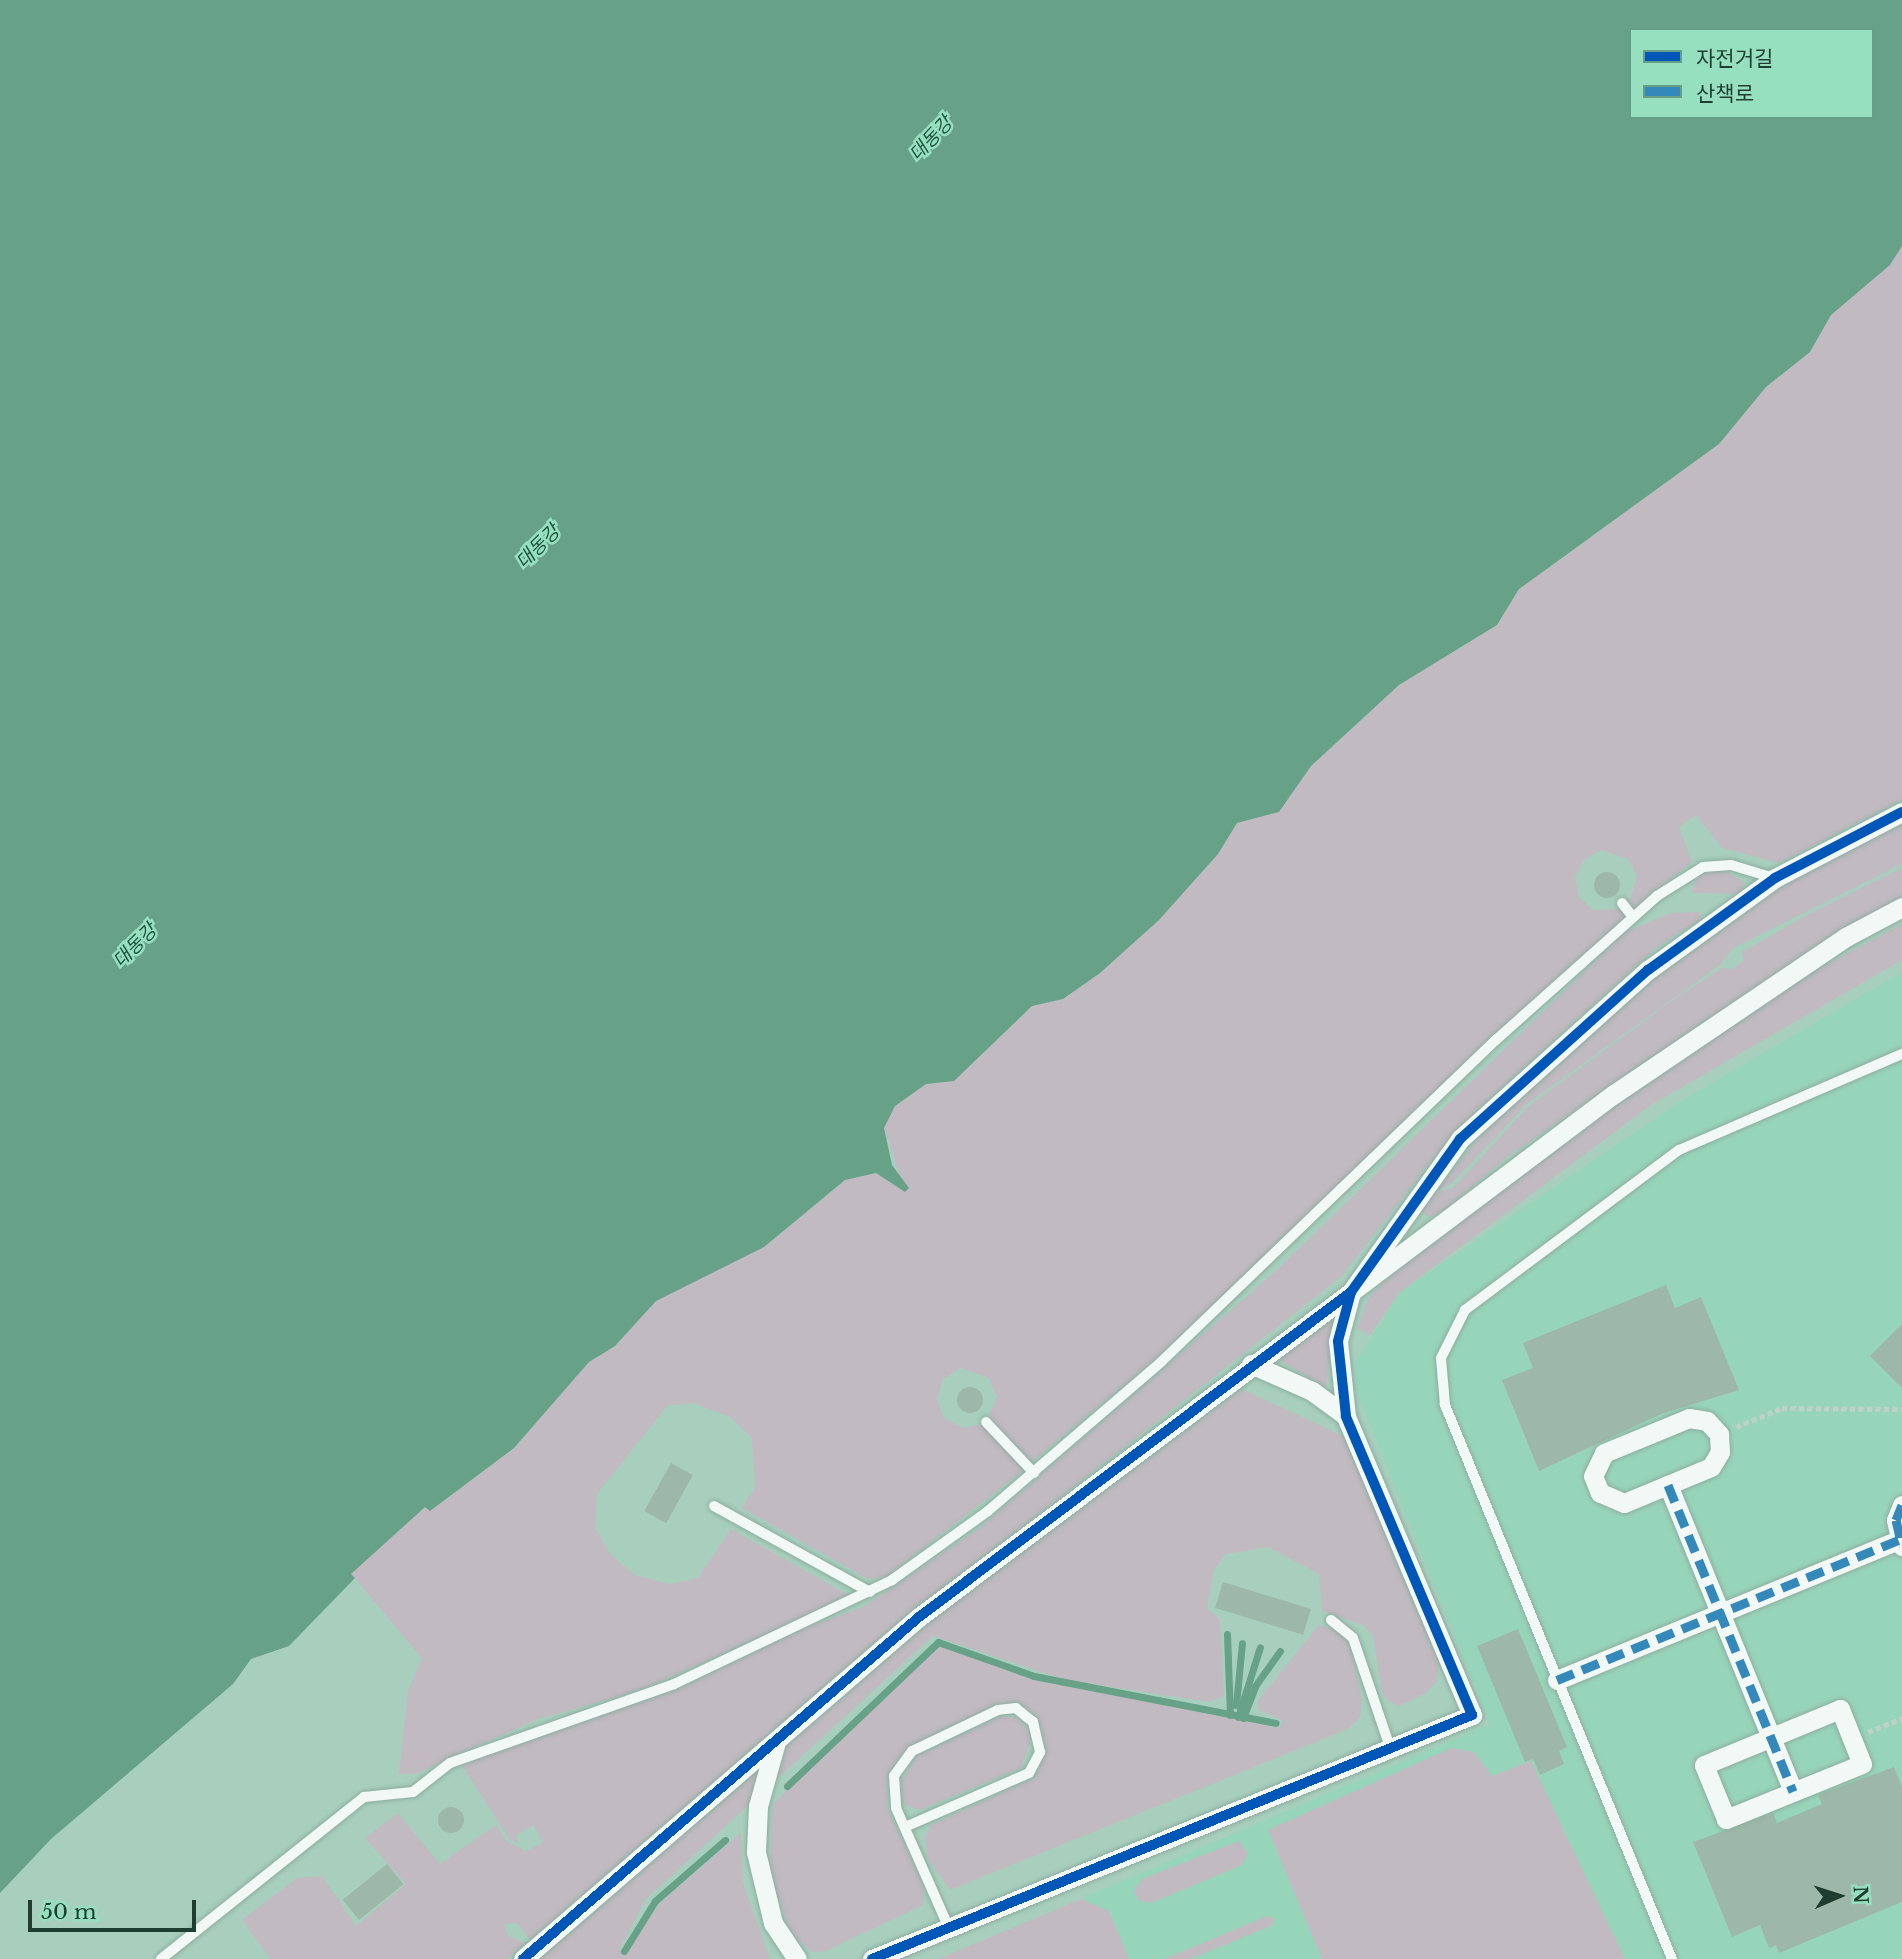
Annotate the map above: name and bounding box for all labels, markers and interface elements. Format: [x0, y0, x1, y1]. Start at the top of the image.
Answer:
legend [1629, 28, 1874, 119]
text: 자전거길 [1696, 46, 1773, 72]
text: 산책로 [1696, 81, 1754, 107]
water label: 대동강 [905, 112, 957, 166]
water label: 대동강 [511, 520, 565, 574]
water label: 대동강 [108, 919, 162, 973]
north arrow [1804, 1861, 1874, 1931]
scale bar [32, 1885, 200, 1929]
text: N [1849, 1885, 1872, 1904]
text: 50 m [41, 1899, 96, 1925]

